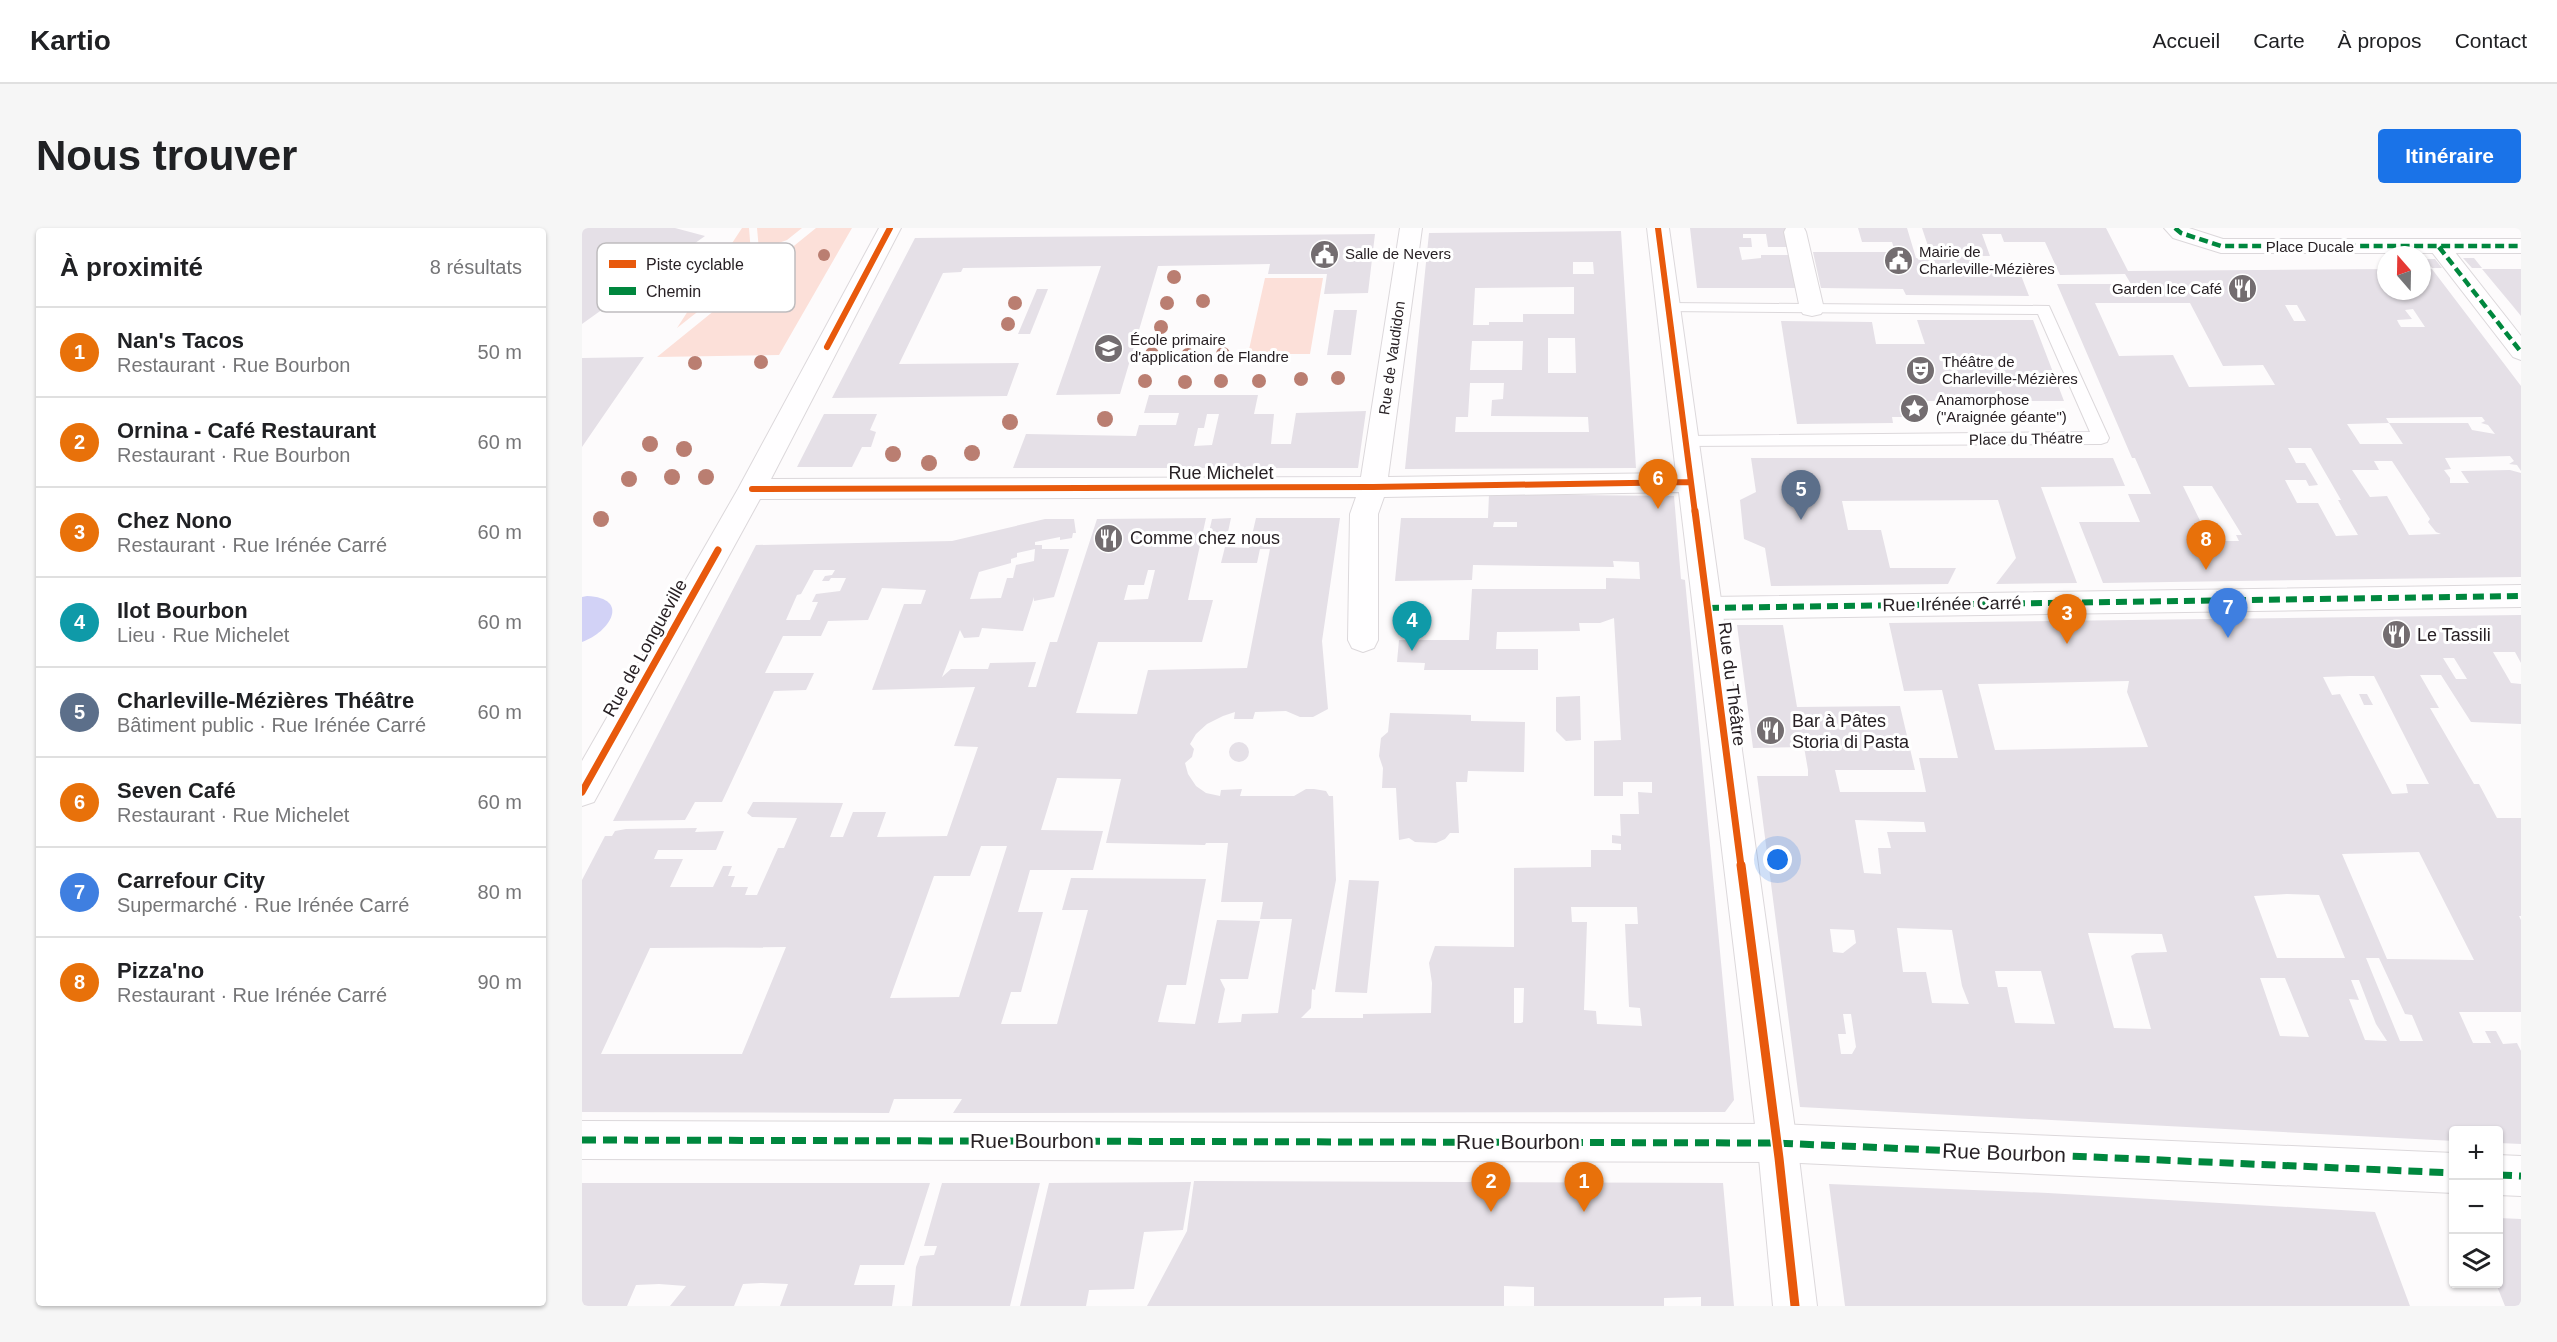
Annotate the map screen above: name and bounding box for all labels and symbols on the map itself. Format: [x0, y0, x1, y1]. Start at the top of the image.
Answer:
public building icon: Salle de Nevers [1308, 238, 1340, 270]
street label: Place Ducale [2266, 238, 2354, 255]
legend [597, 243, 795, 312]
place label: Mairie de Charleville-Mézières [1919, 243, 2055, 277]
place label: Salle de Nevers [1345, 245, 1451, 262]
public building icon: Mairie de Charleville-Mézières [1882, 245, 1914, 277]
north arrow [2377, 246, 2431, 300]
text: Piste cyclable [646, 256, 744, 273]
restaurant icon: Garden Ice Café [2227, 273, 2259, 305]
place label: Garden Ice Café [2112, 280, 2222, 297]
text: Chemin [646, 283, 701, 300]
street label: Rue de Vaudidon [1375, 300, 1408, 416]
place label: École primaire d'application de Flandre [1130, 331, 1289, 365]
school or university icon: École primaire d'application de Flandre [1093, 333, 1125, 365]
place label: Théâtre de Charleville-Mézières [1942, 353, 2078, 387]
theatre icon: Théâtre de Charleville-Mézières [1905, 355, 1937, 387]
place label: Anamorphose ("Araignée géante") [1936, 391, 2067, 425]
place icon: Anamorphose ("Araignée géante") [1899, 393, 1931, 425]
street label: Place du Théatre [1969, 429, 2083, 448]
pin: 6 [1638, 460, 1678, 509]
street label: Rue Michelet [1168, 463, 1274, 483]
pin: 5 [1782, 470, 1820, 520]
pin: 8 [2186, 520, 2226, 570]
restaurant icon: Comme chez nous [1093, 522, 1125, 554]
place label: Comme chez nous [1130, 528, 1280, 548]
street label: Rue de Longueville [599, 576, 691, 720]
pin: 7 [2208, 588, 2248, 638]
street label: Rue Irénée Carré [1882, 593, 2022, 615]
pin: 3 [2048, 594, 2086, 644]
pin: 4 [1392, 602, 1432, 651]
restaurant icon: Le Tassili [2380, 619, 2412, 651]
street label: Rue du Théâtre [1714, 621, 1750, 747]
place label: Le Tassili [2417, 625, 2491, 645]
place label: Bar à Pâtes Storia di Pasta [1792, 711, 1910, 752]
restaurant icon: Bar à Pâtes Storia di Pasta [1755, 715, 1787, 747]
your location [1763, 845, 1792, 874]
street label: Rue Bourbon [970, 1129, 1094, 1152]
street label: Rue Bourbon [1456, 1130, 1580, 1153]
street label: Rue Bourbon [1942, 1139, 2066, 1166]
pin: 2 [1472, 1162, 1510, 1212]
pin: 1 [1564, 1162, 1604, 1212]

